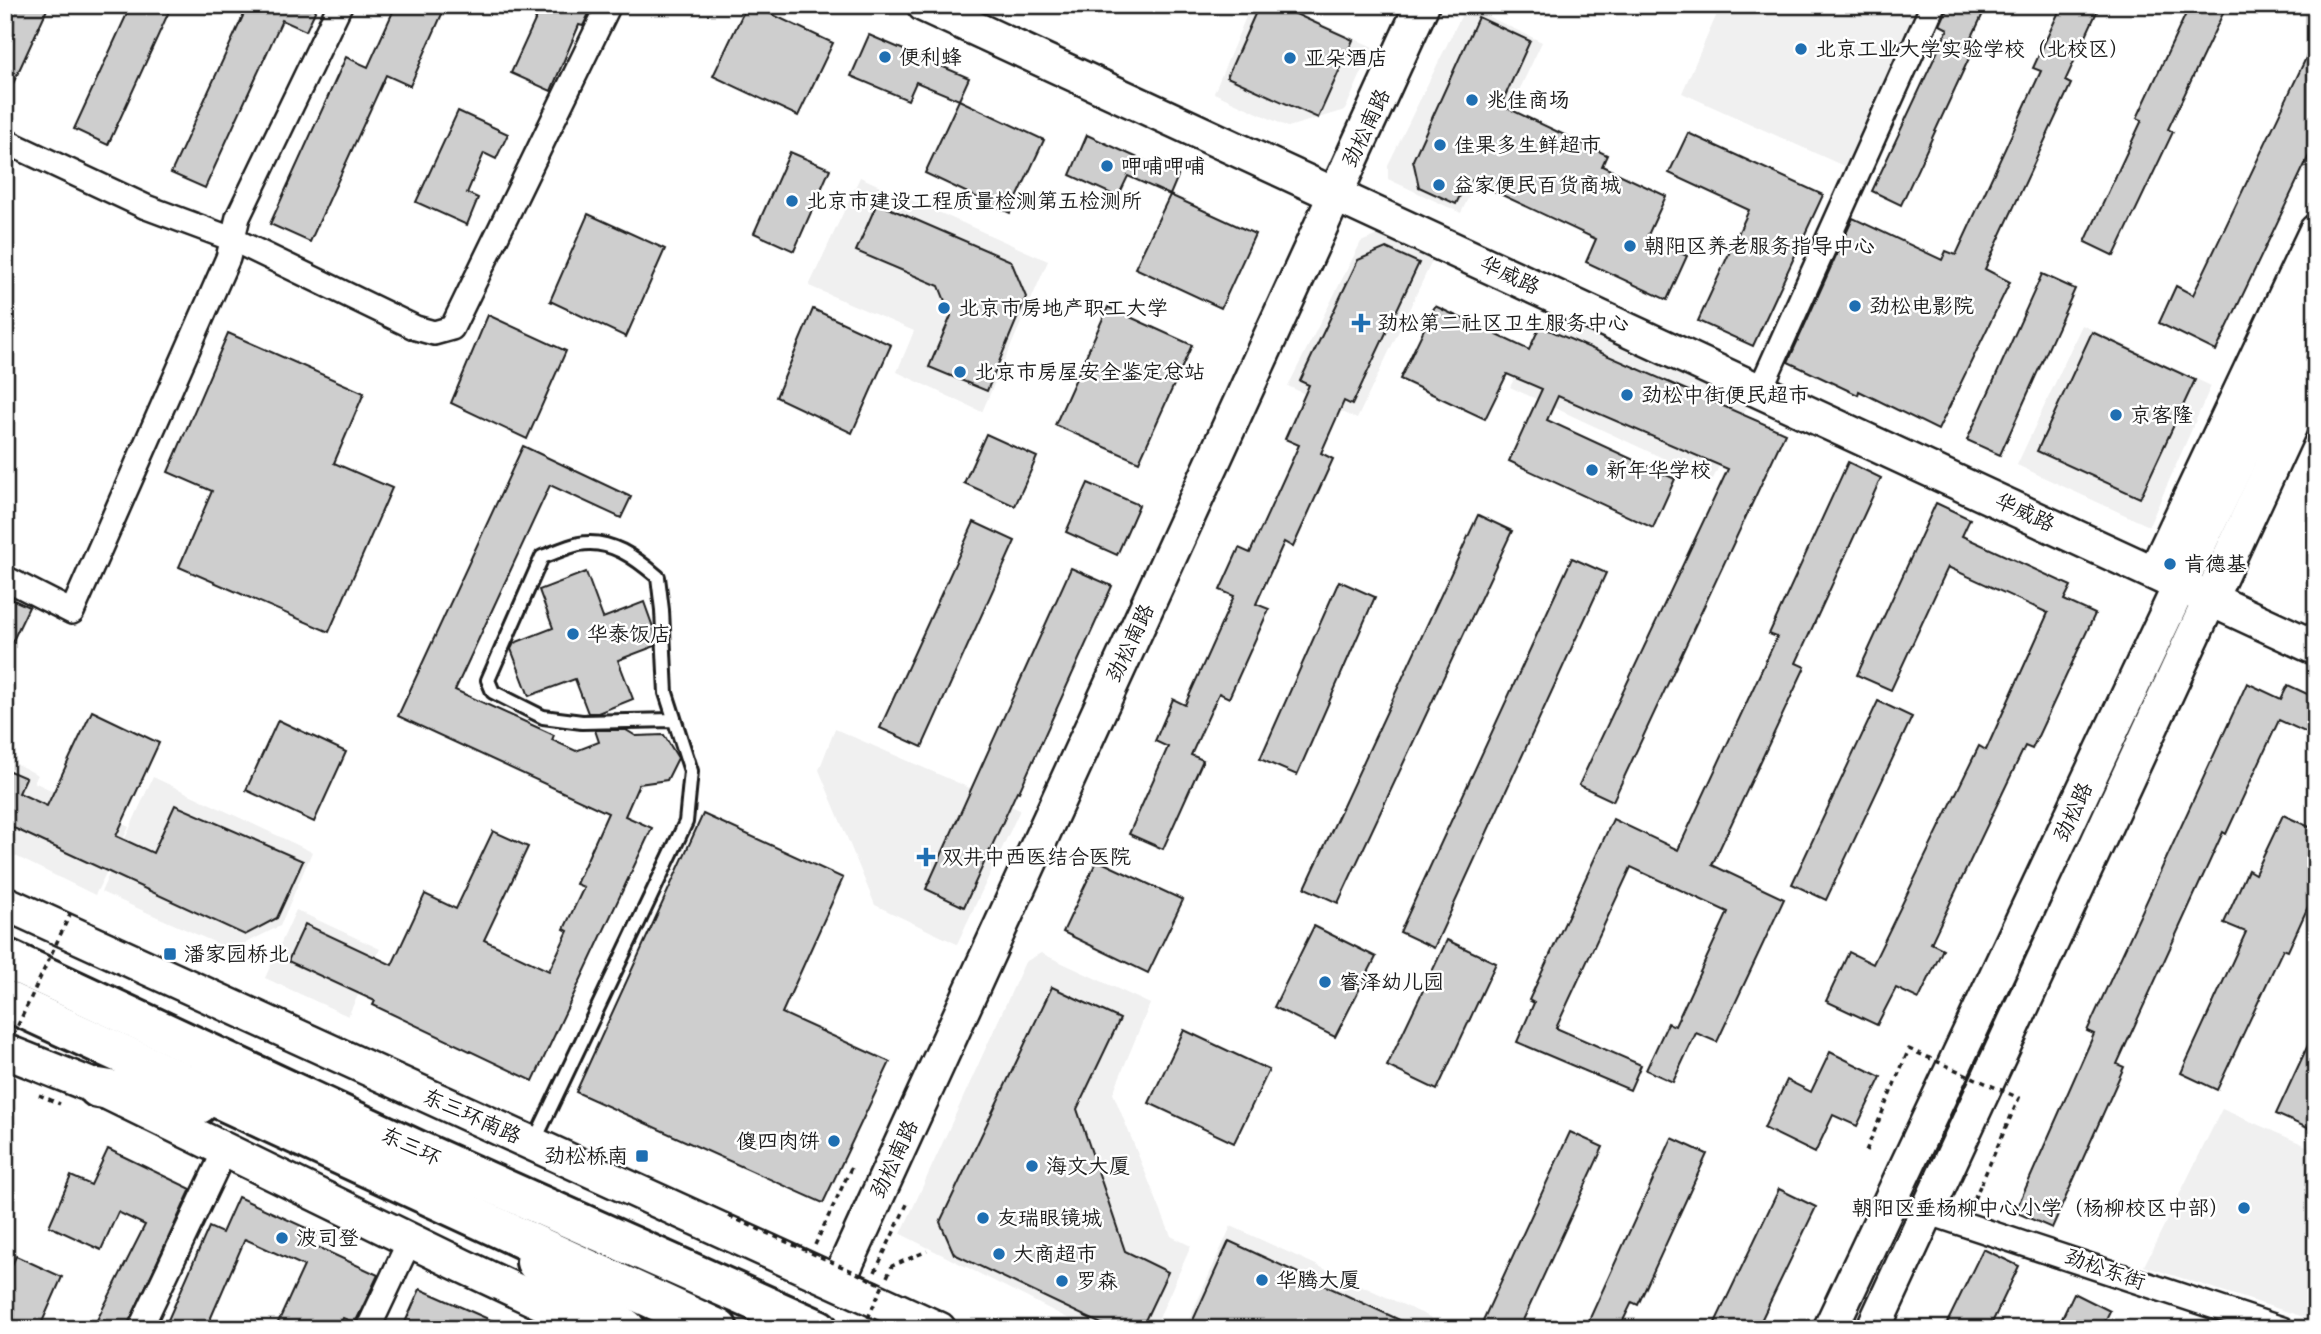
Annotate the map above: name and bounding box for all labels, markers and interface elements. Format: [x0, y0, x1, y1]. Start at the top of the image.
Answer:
place label: 北京工业大学实验学校（北校区） [1815, 34, 2130, 63]
marker: 北京工业大学实验学校（北校区） [1793, 41, 1809, 57]
place label: 便利蜂 [899, 42, 962, 71]
place label: 亚朵酒店 [1304, 43, 1388, 72]
marker: 便利蜂 [877, 49, 893, 65]
marker: 亚朵酒店 [1282, 50, 1298, 66]
street label: 劲松南路 [1335, 84, 1396, 172]
place label: 兆佳商场 [1486, 85, 1570, 114]
marker: 兆佳商场 [1464, 92, 1480, 108]
place label: 佳果多生鲜超市 [1454, 130, 1601, 159]
marker: 佳果多生鲜超市 [1432, 137, 1448, 153]
place label: 呷哺呷哺 [1121, 151, 1205, 180]
marker: 呷哺呷哺 [1099, 158, 1115, 174]
place label: 益家便民百货商城 [1453, 170, 1621, 199]
marker: 益家便民百货商城 [1431, 177, 1447, 193]
place label: 北京市建设工程质量检测第五检测所 [806, 186, 1142, 215]
marker: 北京市建设工程质量检测第五检测所 [784, 193, 800, 209]
place label: 朝阳区养老服务指导中心 [1644, 231, 1875, 260]
marker: 朝阳区养老服务指导中心 [1622, 238, 1638, 254]
street label: 华威路 [1476, 248, 1545, 301]
place label: 劲松电影院 [1869, 291, 1974, 320]
place label: 北京市房地产职工大学 [958, 293, 1168, 322]
marker: 劲松电影院 [1847, 298, 1863, 314]
marker: 北京市房地产职工大学 [936, 300, 952, 316]
place label: 劲松第二社区卫生服务中心 [1377, 308, 1629, 337]
marker: 劲松第二社区卫生服务中心 [1351, 313, 1371, 333]
place label: 北京市房屋安全鉴定总站 [974, 357, 1205, 386]
marker: 北京市房屋安全鉴定总站 [952, 364, 968, 380]
place label: 劲松中街便民超市 [1641, 380, 1809, 409]
marker: 劲松中街便民超市 [1619, 387, 1635, 403]
place label: 京客隆 [2130, 400, 2193, 429]
marker: 京客隆 [2108, 407, 2124, 423]
place label: 新年华学校 [1606, 455, 1711, 484]
marker: 新年华学校 [1584, 462, 1600, 478]
street label: 华威路 [1991, 485, 2060, 538]
place label: 肯德基 [2184, 549, 2247, 578]
marker: 肯德基 [2162, 556, 2178, 572]
street label: 劲松南路 [1099, 599, 1160, 687]
place label: 华泰饭店 [587, 619, 671, 648]
marker: 华泰饭店 [565, 626, 581, 642]
street label: 劲松路 [2046, 777, 2099, 846]
place label: 双井中西医结合医院 [942, 842, 1131, 871]
marker: 双井中西医结合医院 [916, 847, 936, 867]
place label: 潘家园桥北 [184, 939, 289, 968]
marker: 潘家园桥北 [162, 946, 178, 962]
place label: 睿泽幼儿园 [1339, 967, 1444, 996]
marker: 睿泽幼儿园 [1317, 974, 1333, 990]
street label: 东三环南路 [418, 1081, 526, 1150]
street label: 劲松南路 [863, 1115, 924, 1203]
street label: 东三环 [377, 1119, 446, 1172]
place label: 傻四肉饼 [736, 1126, 820, 1155]
marker: 傻四肉饼 [826, 1133, 842, 1149]
place label: 劲松桥南 [544, 1141, 628, 1170]
marker: 劲松桥南 [634, 1148, 650, 1164]
place label: 海文大厦 [1046, 1151, 1130, 1180]
marker: 海文大厦 [1024, 1158, 1040, 1174]
place label: 朝阳区垂杨柳中心小学（杨柳校区中部） [1852, 1193, 2230, 1222]
marker: 朝阳区垂杨柳中心小学（杨柳校区中部） [2236, 1200, 2252, 1216]
place label: 友瑞眼镜城 [997, 1203, 1102, 1232]
marker: 友瑞眼镜城 [975, 1210, 991, 1226]
place label: 波司登 [296, 1223, 359, 1252]
marker: 波司登 [274, 1230, 290, 1246]
place label: 大商超市 [1013, 1239, 1097, 1268]
street label: 劲松东街 [2061, 1241, 2150, 1296]
marker: 大商超市 [991, 1246, 1007, 1262]
place label: 华腾大厦 [1276, 1265, 1360, 1294]
place label: 罗森 [1076, 1266, 1118, 1295]
marker: 华腾大厦 [1254, 1272, 1270, 1288]
marker: 罗森 [1054, 1273, 1070, 1289]

